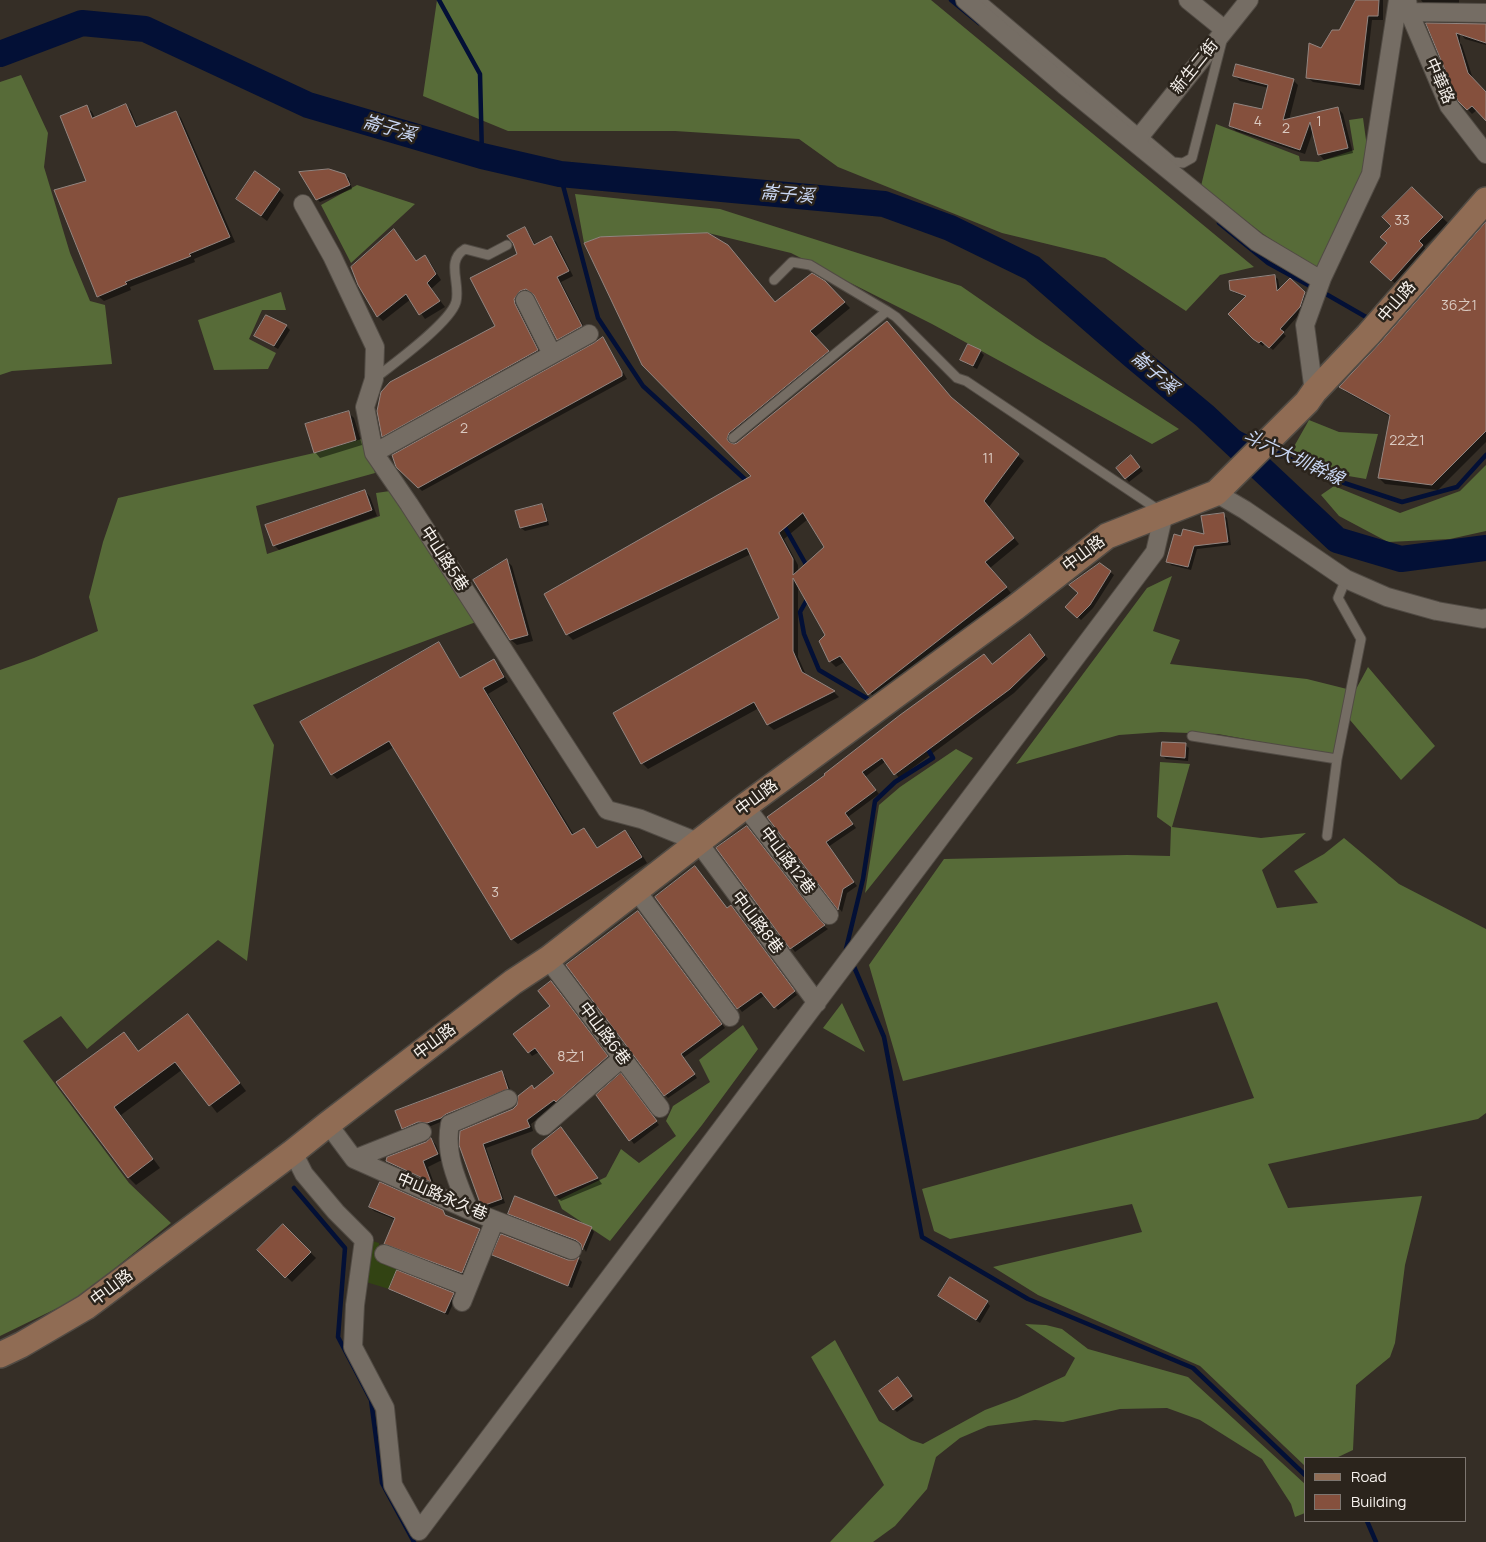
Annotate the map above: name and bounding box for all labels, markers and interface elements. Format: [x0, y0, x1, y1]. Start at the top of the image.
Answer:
street label: 新生二街 [1167, 36, 1223, 98]
street label: 中華路 [1420, 55, 1458, 107]
water label: 崙子溪 [360, 111, 418, 147]
house number: 4 [1254, 114, 1262, 130]
house number: 1 [1316, 114, 1322, 130]
house number: 2 [1282, 121, 1290, 137]
water label: 崙子溪 [759, 182, 815, 208]
house number: 33 [1394, 213, 1410, 229]
street label: 中山路 [1374, 278, 1420, 326]
house number: 36之1 [1441, 298, 1477, 314]
water label: 崙子溪 [1127, 347, 1181, 399]
house number: 2 [460, 421, 468, 437]
water label: 斗六大圳幹線 [1239, 425, 1347, 491]
house number: 22之1 [1389, 433, 1425, 449]
house number: 11 [983, 451, 993, 467]
street label: 中山路5巷 [416, 523, 472, 595]
street label: 中山路 [1059, 532, 1109, 576]
street label: 中山路 [732, 776, 782, 820]
street label: 中山路12巷 [755, 824, 819, 898]
house number: 3 [491, 885, 499, 901]
street label: 中山路8巷 [727, 888, 787, 958]
street label: 中山路6巷 [574, 999, 634, 1069]
street label: 中山路 [410, 1020, 460, 1064]
house number: 8之1 [557, 1049, 585, 1065]
street label: 中山路永久巷 [394, 1169, 490, 1225]
street label: 中山路 [87, 1266, 137, 1310]
legend [1304, 1457, 1466, 1522]
text: Road [1351, 1466, 1387, 1487]
text: Building [1351, 1491, 1406, 1512]

